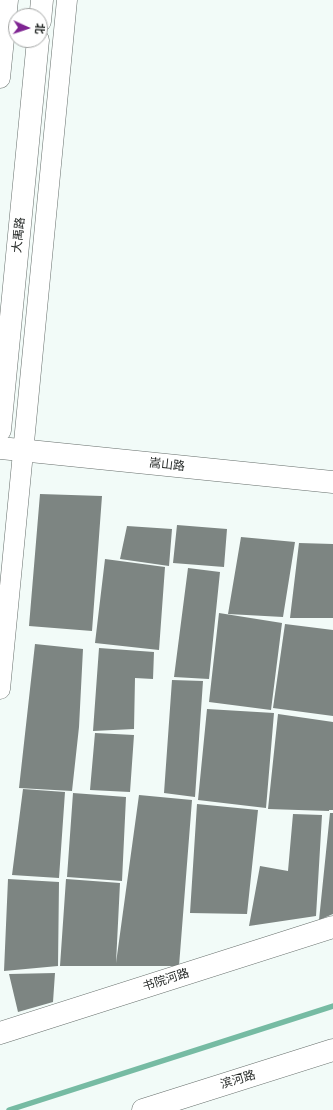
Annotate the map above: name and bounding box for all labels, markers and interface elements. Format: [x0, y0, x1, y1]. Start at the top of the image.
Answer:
north arrow [8, 8, 48, 48]
text: 北 [33, 23, 46, 34]
street label: 大禹路 [10, 216, 28, 254]
street label: 嵩山路 [148, 456, 186, 474]
street label: 书院河路 [141, 966, 191, 994]
street label: 滨河路 [219, 1068, 257, 1092]

